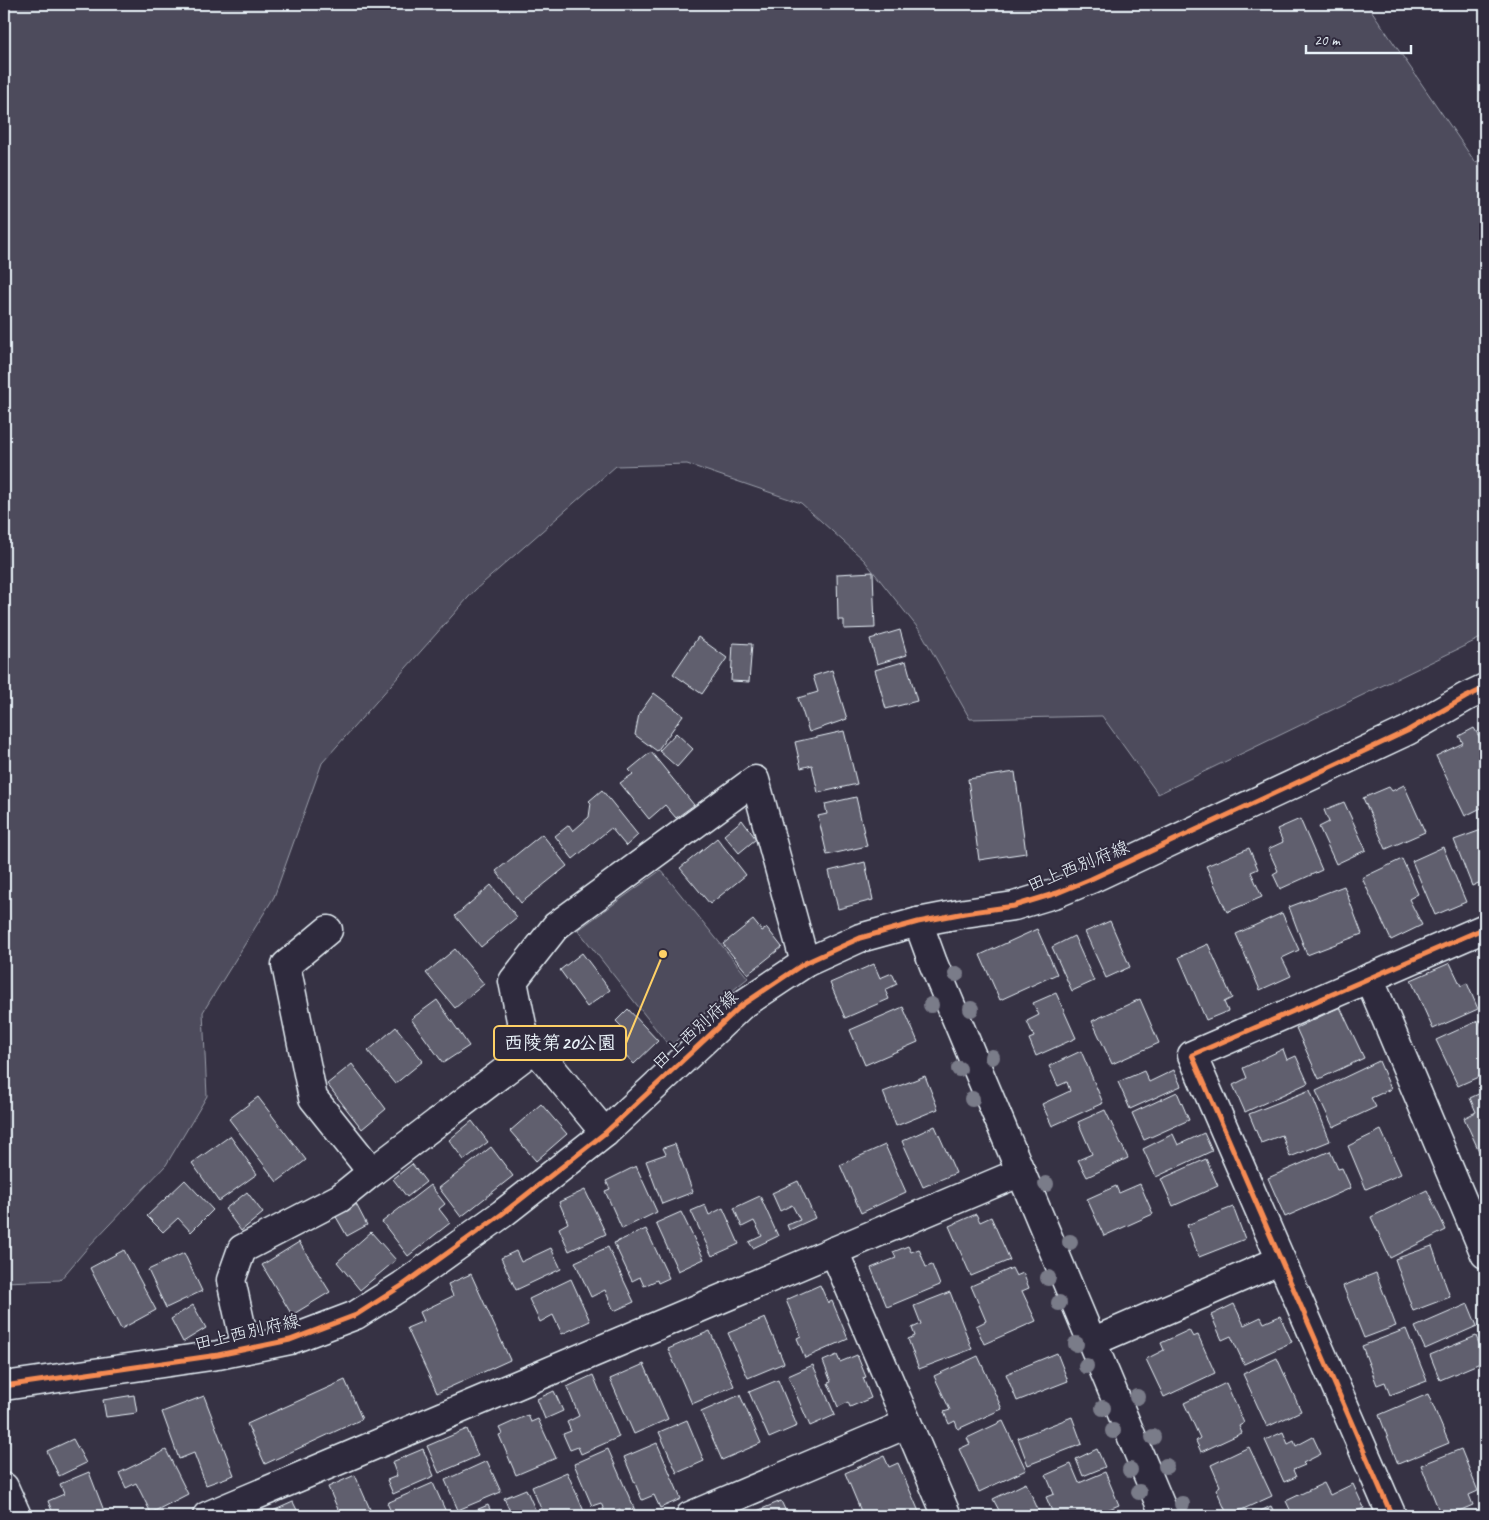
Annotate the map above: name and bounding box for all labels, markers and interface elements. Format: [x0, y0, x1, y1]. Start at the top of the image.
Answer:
scale bar [1306, 22, 1412, 54]
text: 20 m [1314, 31, 1341, 50]
street label: 田上西別府線 [1024, 836, 1132, 896]
street label: 田上西別府線 [648, 986, 742, 1074]
callout: 西陵第20公園 [494, 1026, 626, 1060]
text: 西陵第20公園 [504, 1031, 616, 1055]
street label: 田上西別府線 [192, 1309, 302, 1355]

